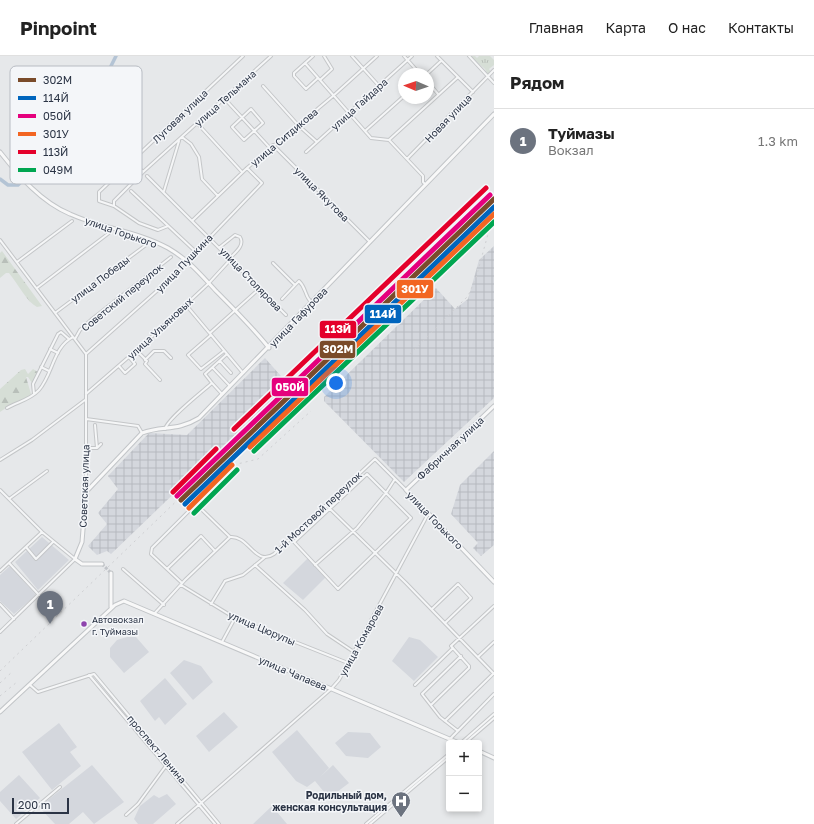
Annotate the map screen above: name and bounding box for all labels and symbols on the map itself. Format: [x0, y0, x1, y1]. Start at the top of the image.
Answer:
legend [10, 66, 142, 184]
street label: улица Тельмана [192, 67, 258, 129]
north arrow [398, 68, 434, 104]
text: 302М [43, 73, 72, 86]
street label: улица Гайдара [328, 76, 390, 132]
street label: Луговая улица [150, 87, 210, 145]
text: 114Й [43, 91, 69, 104]
street label: Новая улица [422, 91, 474, 145]
street label: улица Ситдикова [248, 105, 320, 169]
text: 050Й [43, 109, 71, 122]
text: 301У [43, 127, 70, 140]
text: 113Й [43, 145, 68, 158]
text: 049М [43, 163, 73, 176]
street label: улица Якутова [292, 164, 352, 224]
street label: улица Горького [83, 214, 159, 250]
street label: улица Пушкина [153, 231, 215, 295]
street label: улица Столярова [217, 245, 285, 313]
street label: улица Победы [68, 253, 132, 305]
street label: Советский переулок [79, 260, 165, 334]
line badge: 301У [396, 279, 434, 299]
text: 301У [401, 282, 429, 295]
street label: улица Гафурова [266, 285, 330, 349]
street label: улица Ульяновых [125, 294, 196, 361]
line badge: 114Й [364, 304, 402, 324]
text: 114Й [370, 307, 396, 320]
line badge: 113Й [319, 320, 357, 339]
text: 113Й [325, 322, 351, 335]
line badge: 302М [319, 340, 356, 359]
text: 302М [323, 342, 353, 355]
your location [326, 373, 346, 393]
line badge: 050Й [271, 377, 309, 397]
text: 050Й [275, 380, 305, 393]
street label: Фабричная улица [414, 414, 486, 482]
street label: Советская улица [77, 444, 91, 528]
street label: 1-й Мостовой переулок [272, 468, 364, 556]
street label: улица Горького [404, 489, 466, 551]
pin: 1 [37, 591, 63, 624]
street label: улица Комарова [336, 602, 386, 678]
street label: улица Цюрупы [226, 608, 298, 648]
place label: Автовокзал г. Туймазы [92, 614, 143, 637]
marker: Автовокзал г. Туймазы [79, 619, 89, 629]
street label: улица Чапаева [257, 653, 329, 693]
street label: проспект Ленина [125, 712, 189, 786]
place label: Родильный дом, женская консультация [272, 789, 387, 813]
hospital icon: Родильный дом, женская консультация [390, 790, 412, 818]
scale bar [12, 796, 69, 815]

